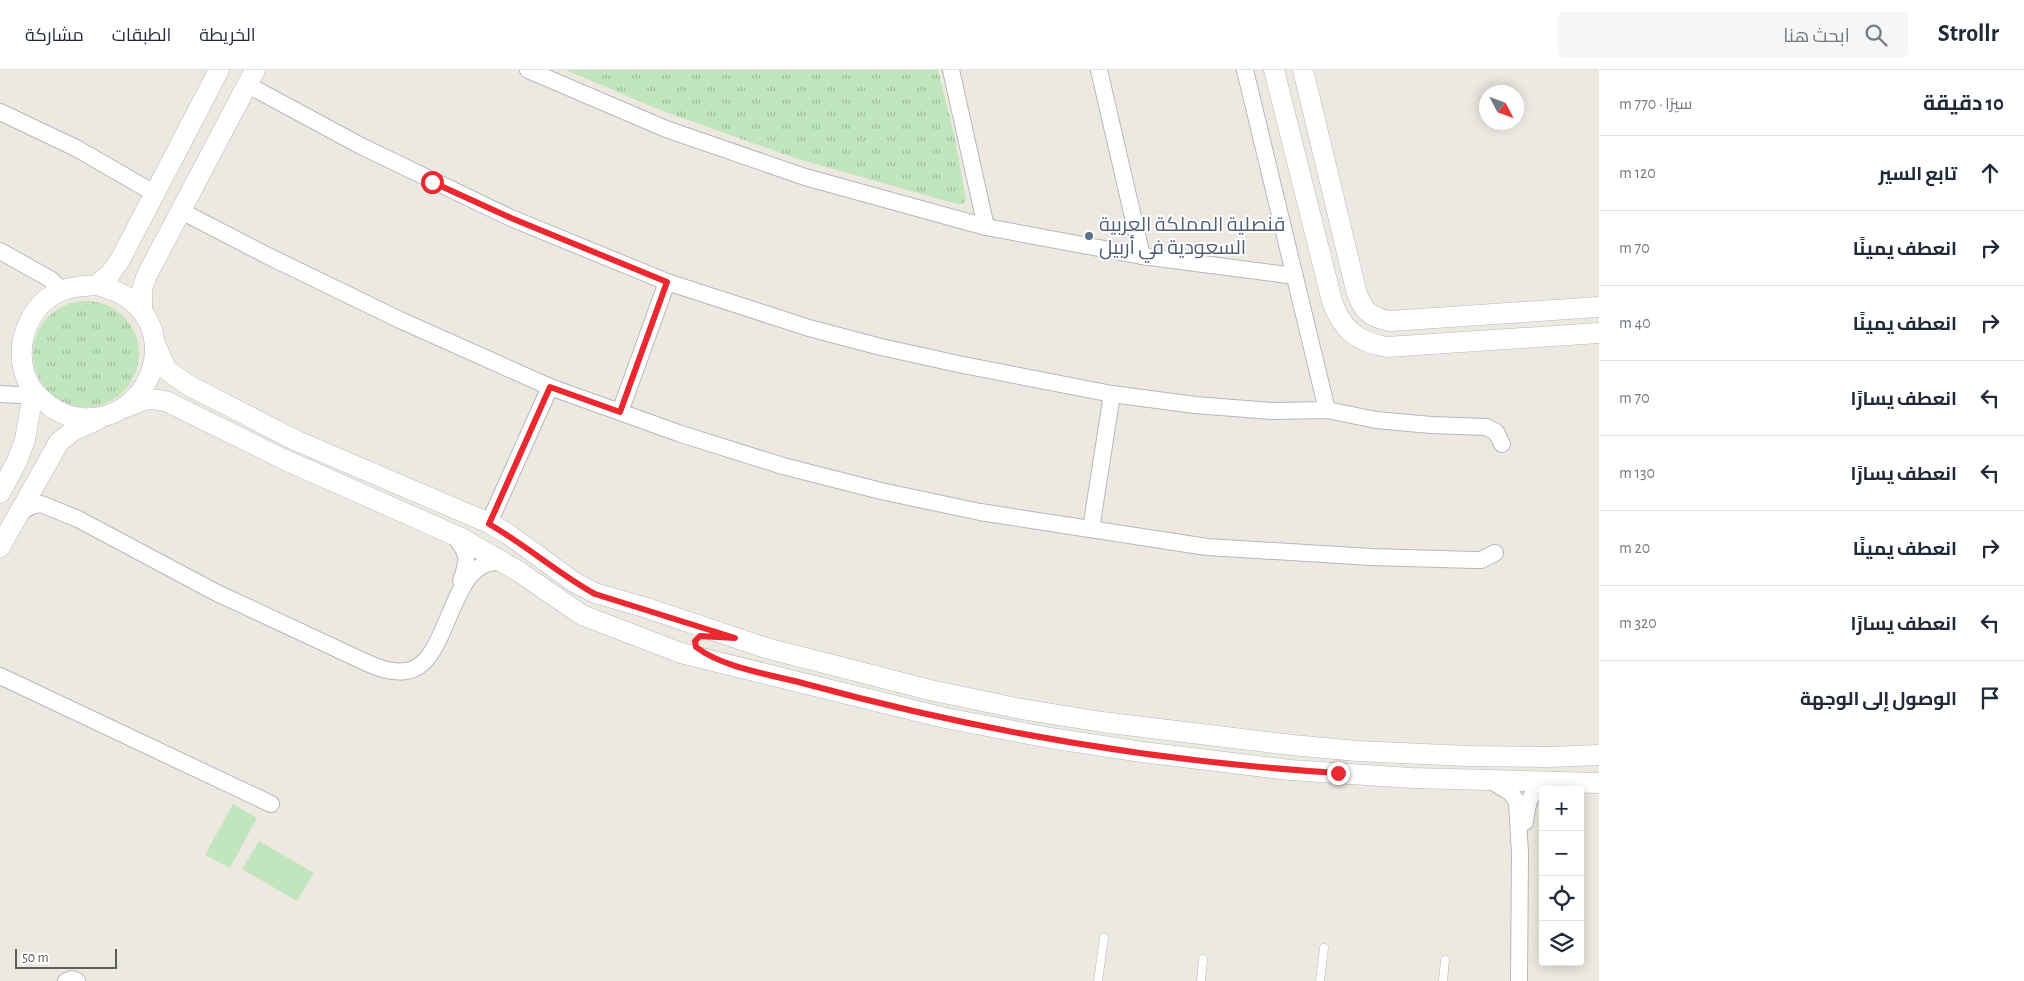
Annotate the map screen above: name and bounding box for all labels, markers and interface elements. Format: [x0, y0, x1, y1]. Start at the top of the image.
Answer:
search box [1558, 12, 1908, 57]
icon: search [1862, 21, 1890, 49]
text: Strollr [1938, 22, 1999, 46]
text: مشاركة [25, 27, 84, 45]
text: الطبقات [112, 27, 171, 45]
text: الخريطة [199, 27, 256, 45]
text: ابحث هنا [1783, 27, 1850, 46]
north arrow [1479, 85, 1524, 130]
text: 10 دقيقة [1923, 93, 2004, 114]
text: سيرًا · 770 m [1619, 96, 1692, 112]
icon: ahead [1976, 159, 2004, 187]
text: 120 m [1619, 165, 1656, 181]
text: تابع السير [1879, 165, 1957, 184]
route start [421, 171, 444, 194]
place label: قنصلية المملكة العربية السعودية في أربيل [1099, 215, 1285, 263]
marker: قنصلية المملكة العربية السعودية في أربيل [1083, 230, 1095, 242]
icon: right [1976, 234, 2004, 262]
text: 70 m [1619, 240, 1650, 256]
text: انعطف يمينًا [1853, 240, 1957, 259]
icon: right [1976, 309, 2004, 337]
text: 40 m [1619, 315, 1651, 331]
text: انعطف يمينًا [1853, 315, 1957, 334]
icon: left [1976, 384, 2004, 412]
text: 70 m [1619, 390, 1650, 406]
text: انعطف يسارًا [1851, 390, 1957, 409]
icon: left [1976, 459, 2004, 487]
text: 130 m [1619, 465, 1655, 481]
text: انعطف يسارًا [1851, 465, 1957, 484]
icon: right [1976, 534, 2004, 562]
text: 20 m [1619, 540, 1650, 556]
text: انعطف يمينًا [1853, 540, 1957, 559]
icon: left [1976, 609, 2004, 637]
text: 320 m [1619, 615, 1657, 631]
text: انعطف يسارًا [1851, 615, 1957, 634]
icon: arrive [1976, 684, 2004, 712]
text: الوصول إلى الوجهة [1800, 690, 1957, 709]
route end [1327, 762, 1350, 785]
map controls [1539, 786, 1584, 966]
button: + [1539, 786, 1584, 831]
button: − [1539, 831, 1584, 876]
button: locate [1539, 876, 1584, 921]
button: layers [1539, 921, 1584, 966]
scale bar [15, 946, 118, 969]
text: 50 m [22, 951, 49, 965]

